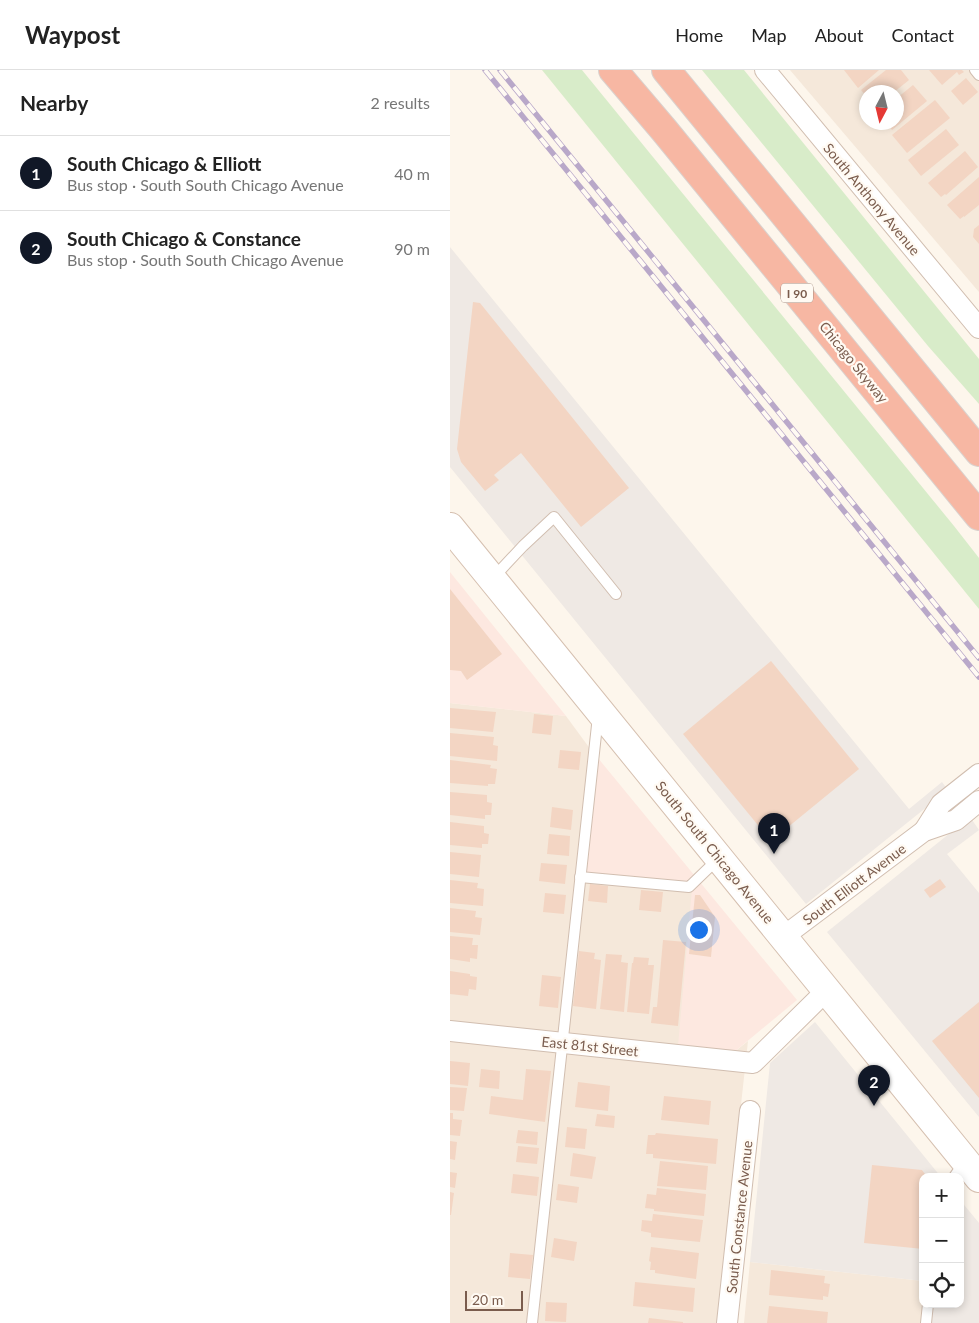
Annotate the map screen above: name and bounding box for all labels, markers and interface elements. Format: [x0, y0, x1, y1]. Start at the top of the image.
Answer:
text: Waypost [25, 20, 120, 49]
text: Home [675, 24, 723, 46]
text: Map [751, 24, 787, 46]
text: About [815, 24, 864, 46]
text: Contact [892, 24, 954, 46]
north arrow [859, 85, 904, 130]
text: Nearby [20, 90, 88, 115]
text: 2 results [370, 93, 430, 112]
street label: South Anthony Avenue [820, 139, 924, 259]
text: South Chicago & Elliott [67, 152, 261, 175]
text: 1 [31, 164, 41, 183]
text: 40 m [394, 164, 430, 183]
text: Bus stop · South South Chicago Avenue [67, 175, 344, 194]
text: South Chicago & Constance [67, 227, 301, 250]
text: 2 [31, 239, 41, 258]
text: 90 m [394, 239, 430, 258]
text: Bus stop · South South Chicago Avenue [67, 250, 344, 269]
road number: I 90 [781, 284, 813, 302]
street label: Chicago Skyway [816, 318, 892, 407]
street label: South South Chicago Avenue [652, 777, 778, 927]
pin: 1 [758, 813, 790, 854]
street label: South Elliott Avenue [799, 840, 909, 928]
your location [686, 917, 712, 943]
street label: East 81st Street [541, 1032, 639, 1060]
pin: 2 [858, 1065, 890, 1106]
street label: South Constance Avenue [723, 1140, 755, 1294]
map controls [919, 1173, 964, 1308]
button: + [919, 1173, 964, 1218]
button: − [919, 1218, 964, 1263]
button: locate [919, 1263, 964, 1308]
scale bar [465, 1288, 522, 1311]
text: 20 m [472, 1291, 503, 1308]

